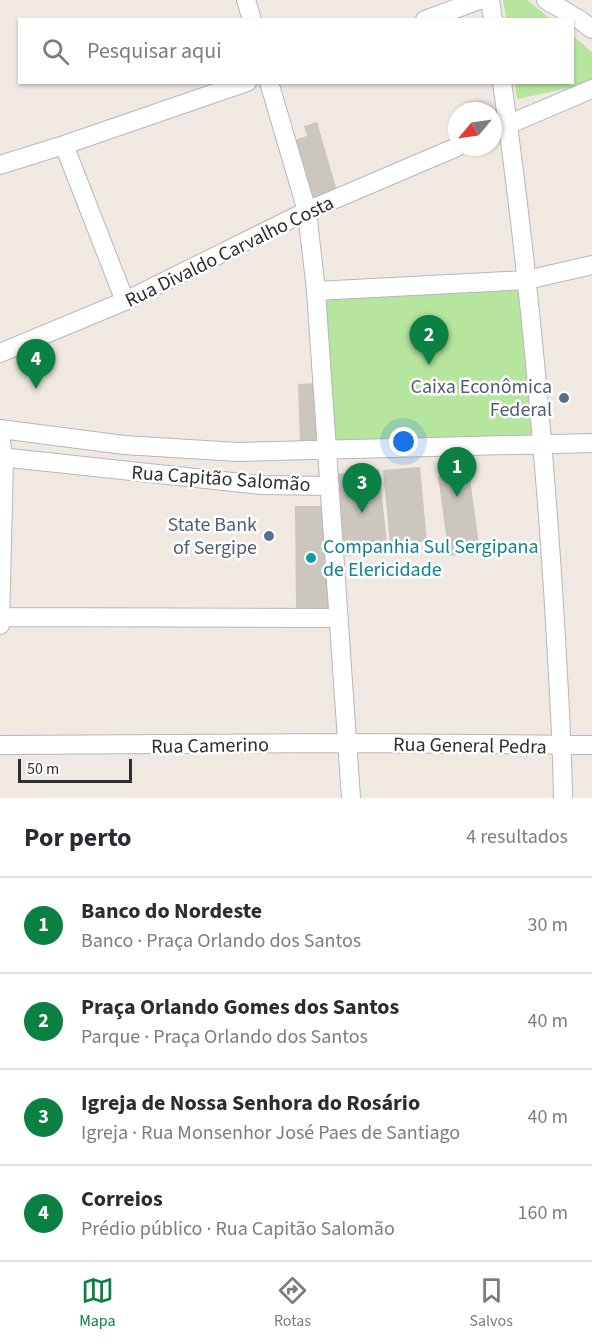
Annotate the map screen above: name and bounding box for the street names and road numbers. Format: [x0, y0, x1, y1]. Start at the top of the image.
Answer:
street label: Rua Divaldo Carvalho Costa [120, 189, 339, 315]
street label: Rua Capitão Salomão [131, 459, 311, 499]
street label: Rua Camerino [151, 731, 269, 761]
street label: Rua General Pedra [393, 731, 547, 761]

